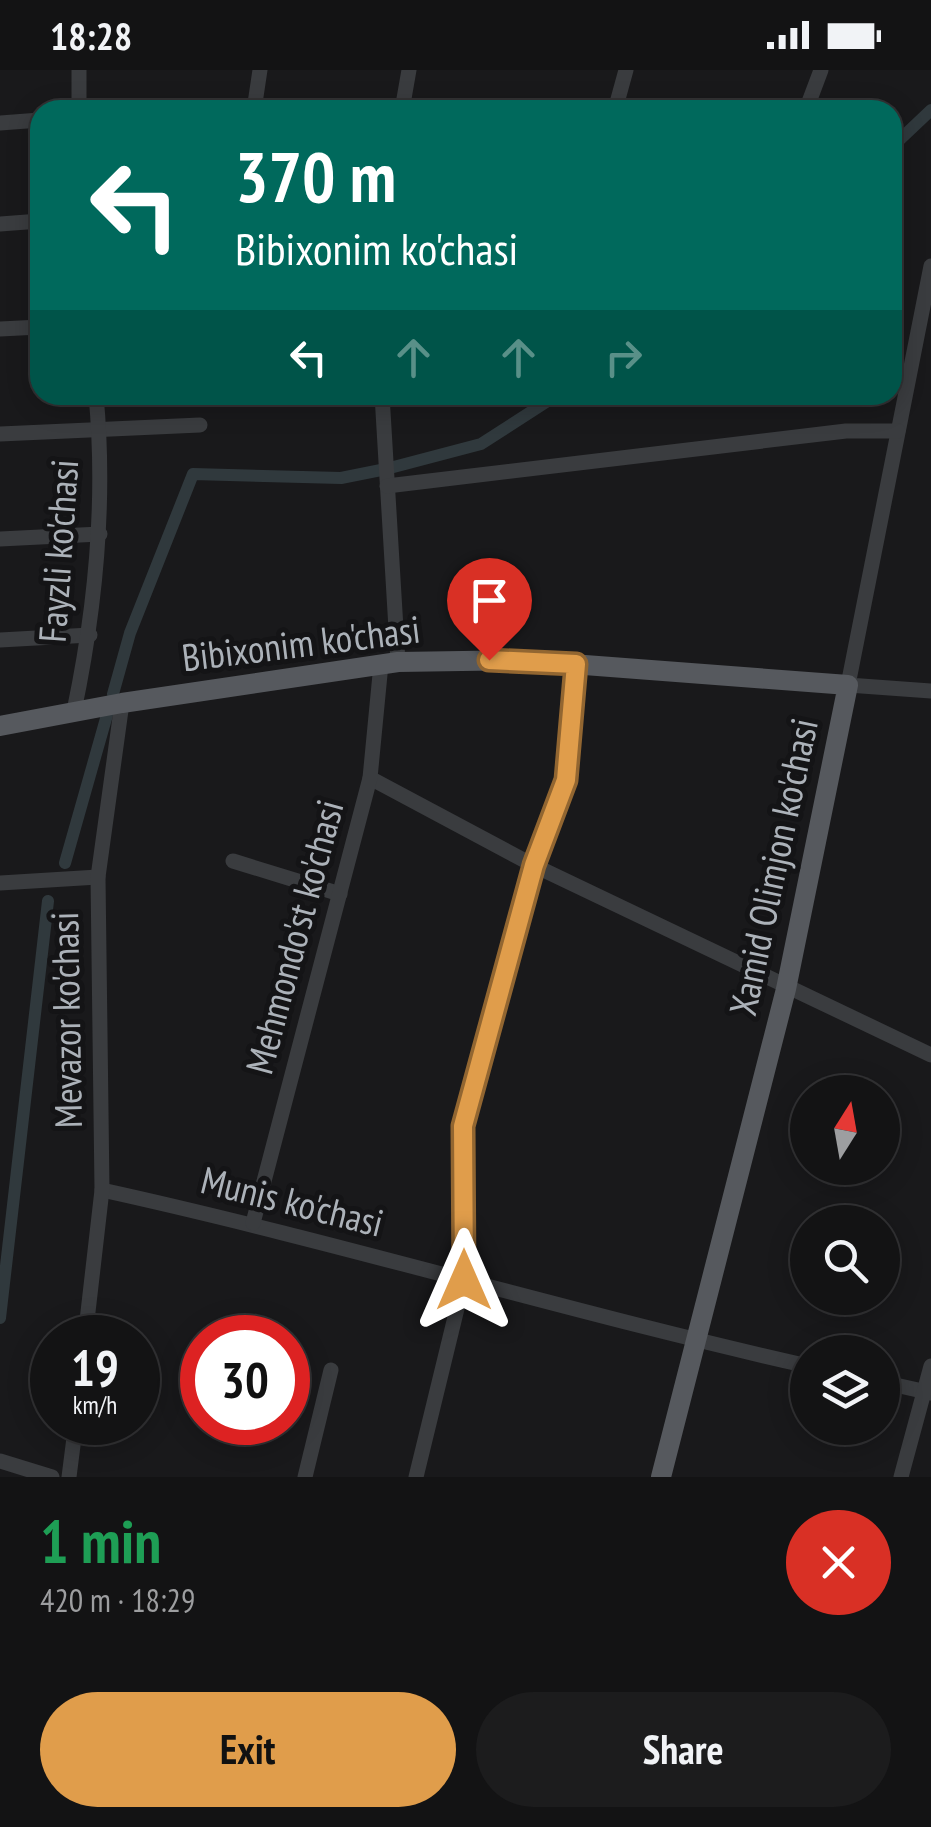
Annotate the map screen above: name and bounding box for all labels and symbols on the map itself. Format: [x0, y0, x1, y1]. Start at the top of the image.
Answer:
street label: Fayzli ko'chasi [27, 458, 88, 644]
pin [447, 558, 532, 661]
street label: Bibixonim ko'chasi [179, 604, 423, 681]
street label: Xamid Olimjon ko'chasi [717, 714, 828, 1020]
street label: Mehmondo'st ko'chasi [233, 794, 354, 1079]
street label: Mevazor ko'chasi [39, 911, 92, 1129]
north arrow [790, 1075, 900, 1185]
street label: Munis ko'chasi [196, 1154, 388, 1247]
position arrow [412, 1228, 516, 1332]
speed limit sign: 30 [180, 1315, 310, 1445]

